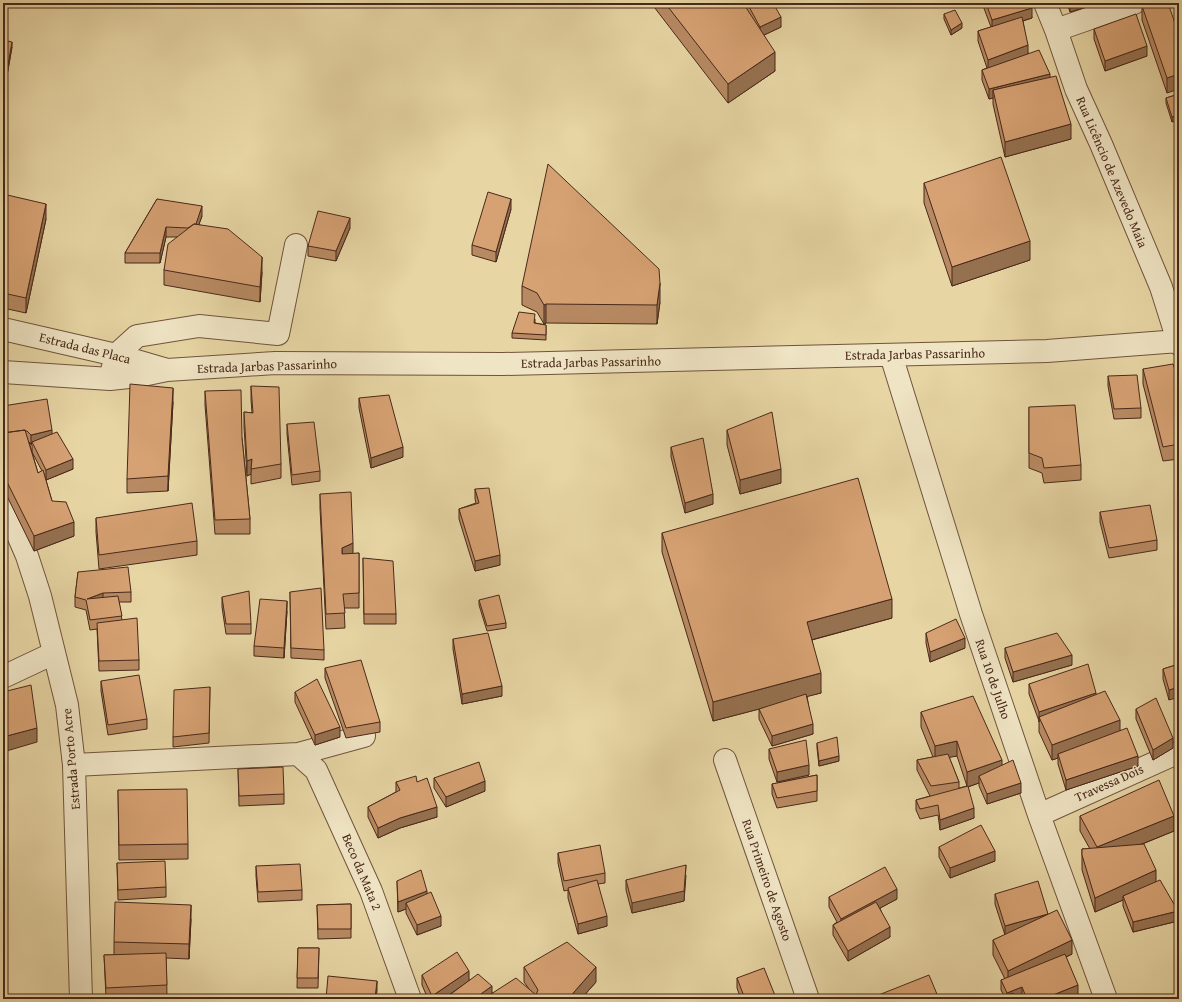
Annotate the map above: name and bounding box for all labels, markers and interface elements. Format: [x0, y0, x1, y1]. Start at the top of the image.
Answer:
street label: Rua Licêncio de Azevedo Maia [1072, 94, 1153, 251]
street label: Estrada das Placa [37, 327, 133, 369]
street label: Estrada Jarbas Passarinho [845, 343, 986, 365]
street label: Estrada Jarbas Passarinho [521, 351, 662, 373]
street label: Estrada Jarbas Passarinho [197, 354, 338, 378]
street label: Rua 10 de Julho [970, 636, 1016, 722]
street label: Estrada Porto Acre [57, 708, 85, 810]
street label: Travessa Dois [1072, 759, 1146, 807]
street label: Rua Primeiro de Agosto [737, 816, 797, 944]
street label: Beco da Mata 2 [337, 831, 387, 913]

